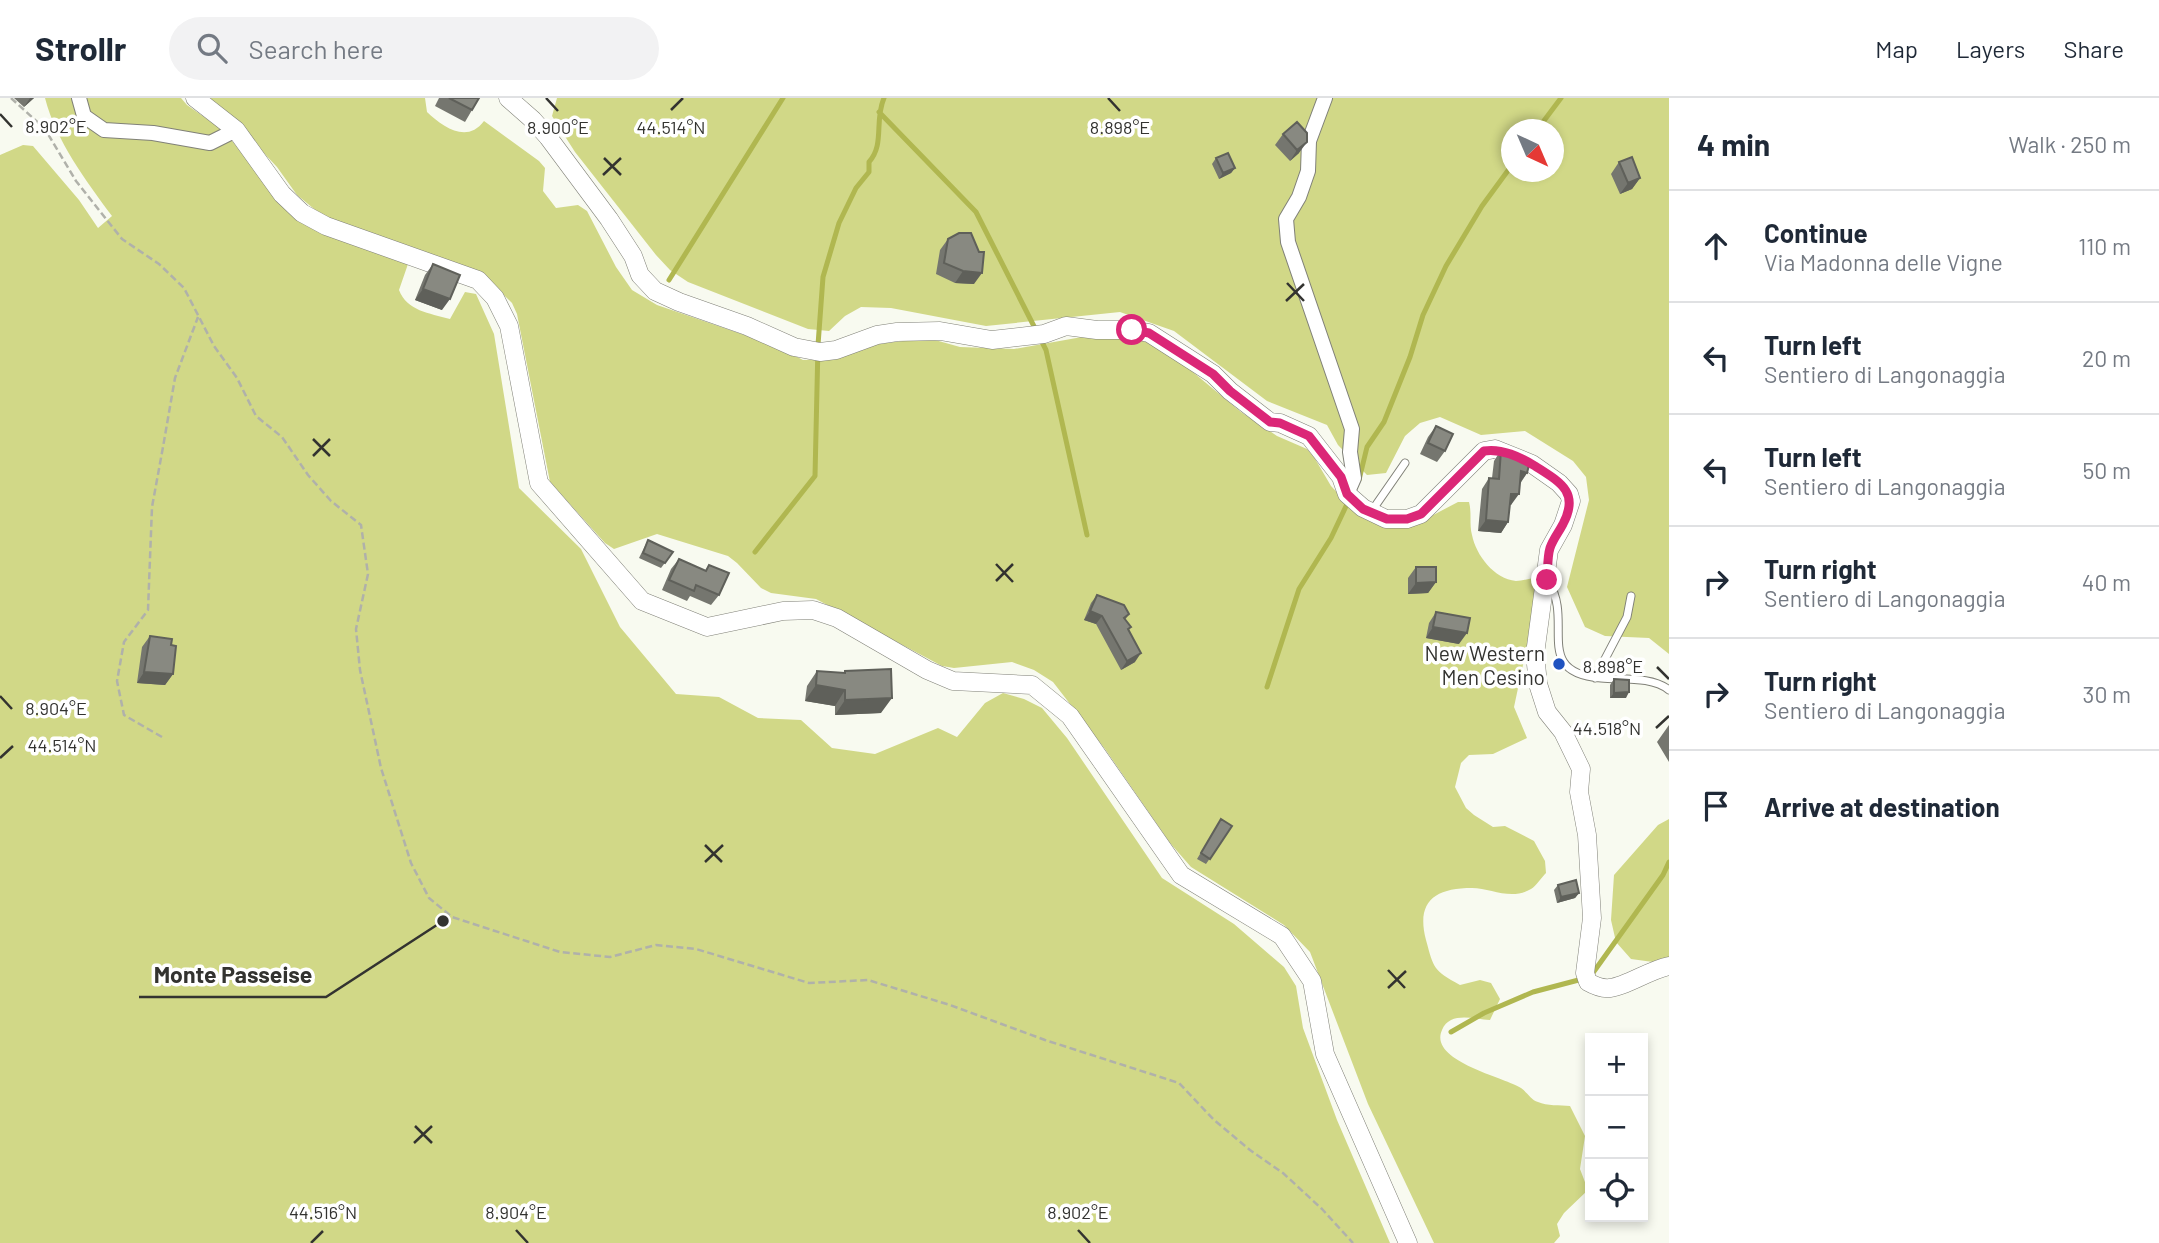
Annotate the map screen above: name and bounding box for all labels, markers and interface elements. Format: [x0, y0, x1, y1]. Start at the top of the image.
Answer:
search box [169, 17, 659, 80]
text: Strollr [35, 28, 127, 68]
icon: search [193, 29, 231, 67]
text: Search here [249, 33, 384, 64]
text: Map [1875, 34, 1918, 63]
text: Layers [1956, 34, 2025, 63]
text: Share [2063, 34, 2124, 63]
text: 8.902°E [25, 115, 87, 137]
text: 8.900°E [527, 116, 589, 138]
text: 44.514°N [637, 116, 705, 138]
text: 8.898°E [1090, 116, 1150, 138]
north arrow [1501, 119, 1564, 182]
text: 4 min [1697, 126, 1770, 162]
text: Walk · 250 m [2009, 130, 2131, 158]
text: Continue [1764, 217, 1868, 248]
icon: ahead [1697, 227, 1735, 265]
text: 110 m [2078, 232, 2131, 260]
text: Via Madonna delle Vigne [1764, 248, 2003, 276]
route start [1116, 314, 1147, 345]
text: Turn left [1764, 329, 1862, 360]
icon: left [1697, 339, 1735, 377]
text: 20 m [2082, 344, 2131, 372]
text: Sentiero di Langonaggia [1764, 360, 2005, 388]
text: Turn left [1764, 441, 1862, 472]
icon: left [1697, 451, 1735, 489]
text: 50 m [2083, 456, 2131, 484]
text: Sentiero di Langonaggia [1764, 472, 2005, 500]
text: Turn right [1764, 553, 1877, 584]
icon: right [1697, 563, 1735, 601]
route end [1531, 564, 1562, 595]
text: 40 m [2082, 568, 2131, 596]
text: Sentiero di Langonaggia [1764, 584, 2005, 612]
place label: New Western Men Cesino [1425, 640, 1545, 689]
text: 8.898°E [1583, 655, 1643, 677]
marker: New Western Men Cesino [1551, 656, 1567, 672]
text: Turn right [1764, 665, 1877, 696]
icon: right [1697, 675, 1735, 713]
text: 30 m [2083, 680, 2131, 708]
text: Sentiero di Langonaggia [1764, 696, 2005, 724]
text: 8.904°E [25, 697, 87, 719]
text: 44.518°N [1573, 717, 1641, 739]
text: 44.514°N [28, 734, 96, 756]
icon: arrive [1697, 787, 1735, 825]
text: Arrive at destination [1764, 791, 2000, 822]
callout: Monte Passeise [139, 953, 326, 997]
text: Monte Passeise [154, 960, 312, 988]
map controls [1585, 1033, 1648, 1222]
button: + [1585, 1033, 1648, 1096]
button: − [1585, 1096, 1648, 1159]
button: locate [1585, 1159, 1648, 1222]
text: 44.516°N [289, 1201, 357, 1223]
text: 8.904°E [485, 1201, 547, 1223]
text: 8.902°E [1047, 1201, 1109, 1223]

